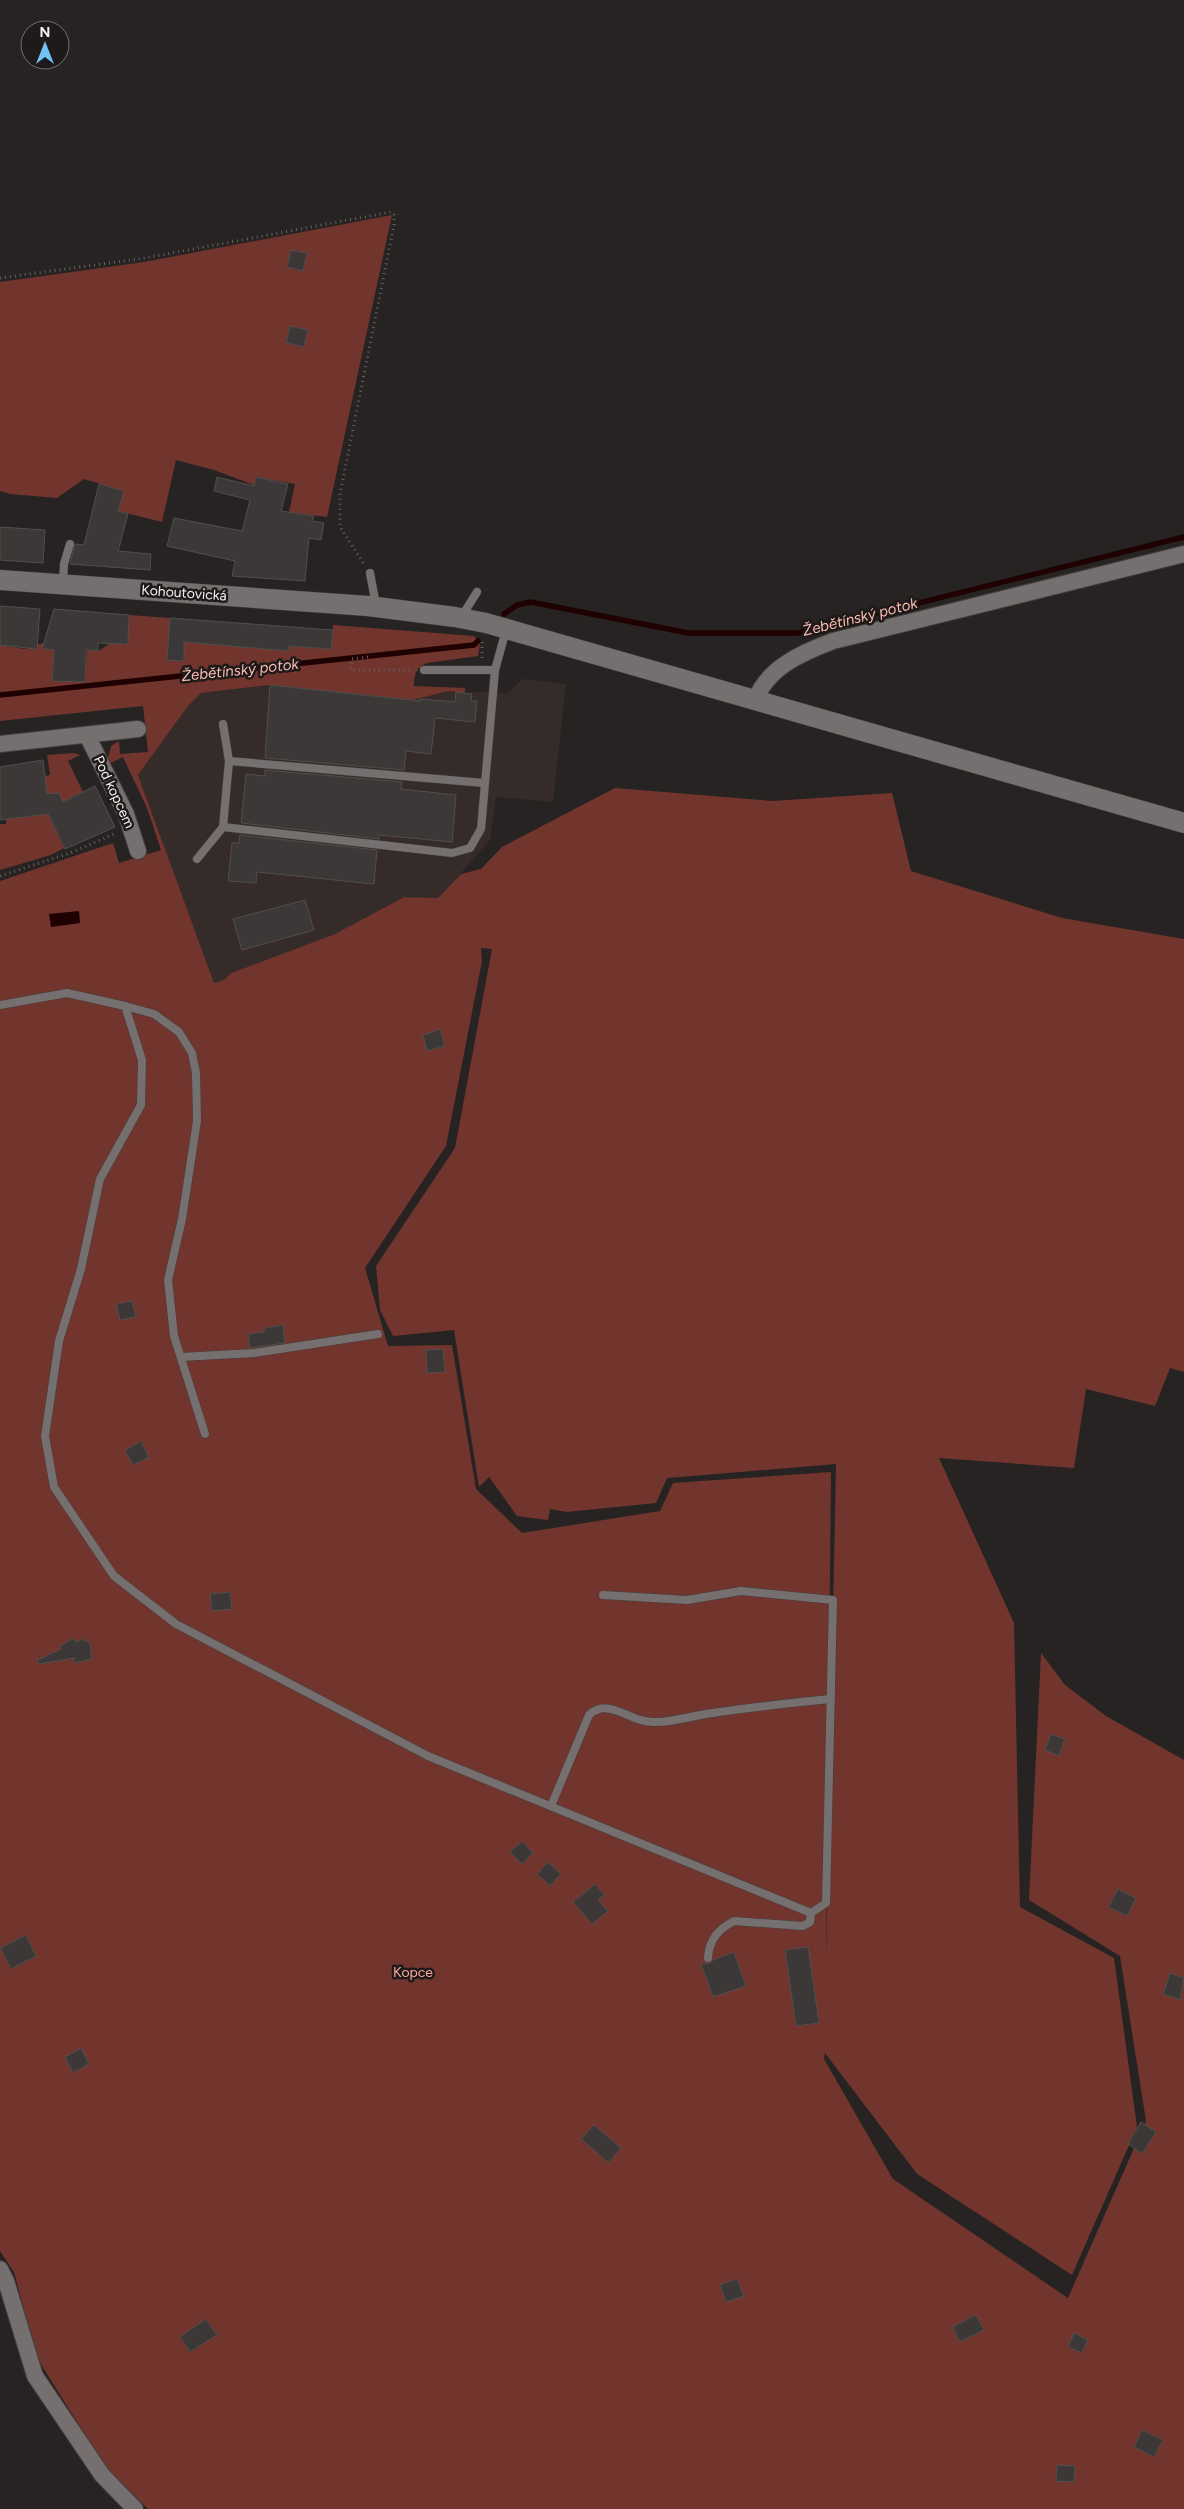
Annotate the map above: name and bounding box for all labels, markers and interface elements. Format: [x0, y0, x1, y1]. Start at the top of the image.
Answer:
north arrow [20, 20, 70, 70]
text: N [40, 24, 50, 41]
street label: Kohoutovická [141, 582, 227, 604]
water label: Žebětínský potok [801, 594, 920, 640]
water label: Žebětínský potok [180, 655, 300, 685]
street label: Pod kopcem [90, 753, 138, 831]
park label: Kopce [393, 1964, 433, 1981]

